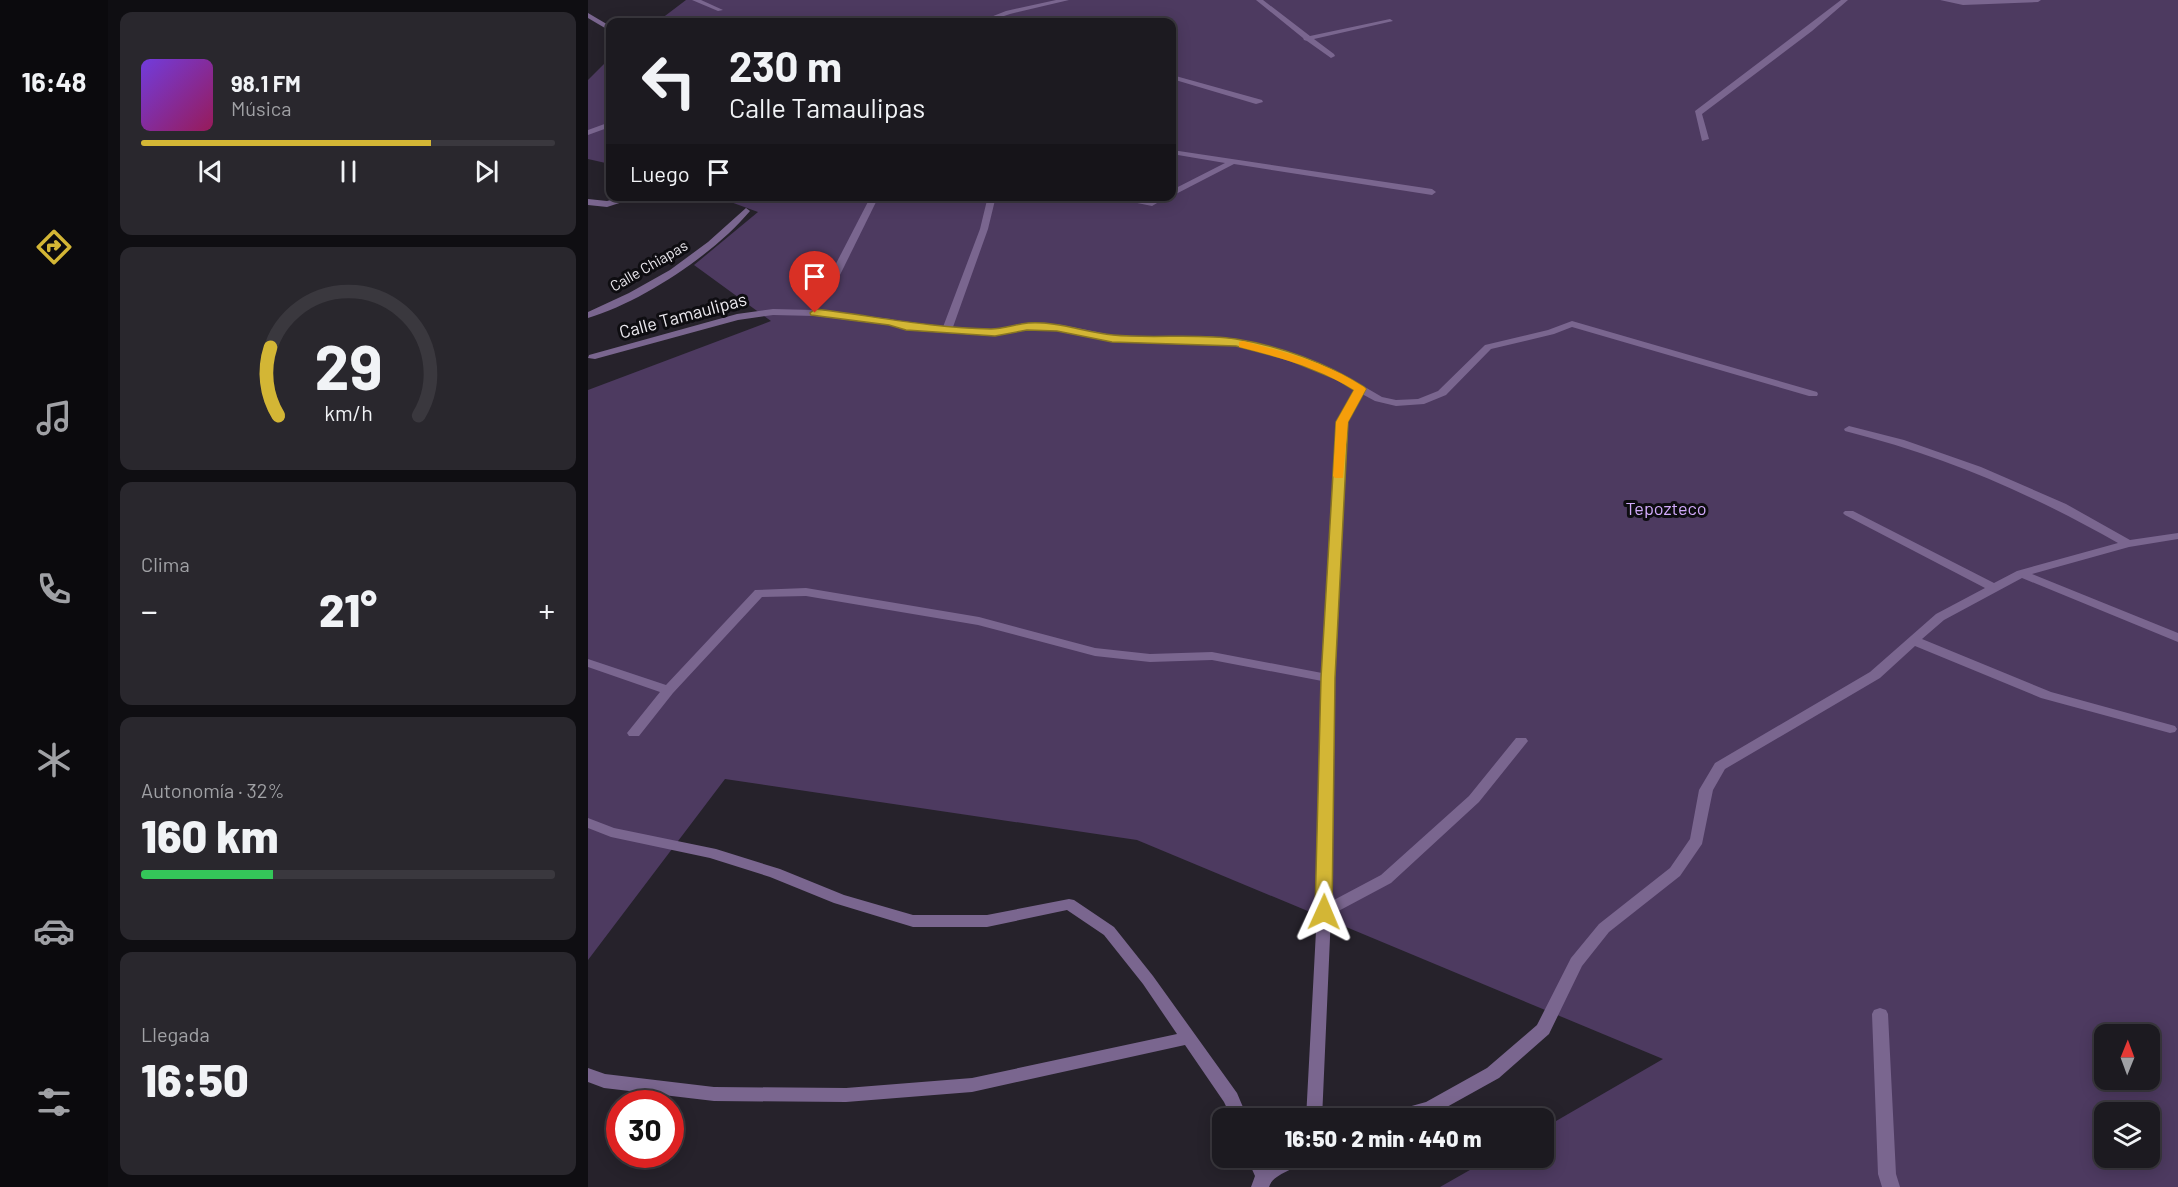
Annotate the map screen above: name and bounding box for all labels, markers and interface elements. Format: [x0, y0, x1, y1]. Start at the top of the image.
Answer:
text: 230 m [729, 40, 842, 90]
icon: left [630, 42, 708, 120]
text: 16:48 [22, 65, 86, 97]
text: 98.1 FM [231, 70, 301, 96]
text: Calle Tamaulipas [729, 91, 925, 123]
text: Música [231, 96, 291, 120]
icon: previous [194, 155, 227, 188]
icon: pause [332, 155, 365, 188]
icon: next [470, 155, 503, 188]
icon: arrive [702, 156, 735, 189]
text: Luego [630, 160, 690, 186]
icon: directions [33, 226, 75, 268]
street label: Calle Chiapas [607, 236, 690, 295]
pin [789, 251, 840, 313]
icon: arrive [798, 260, 831, 293]
street label: Calle Tamaulipas [617, 287, 749, 343]
text: 29 [314, 328, 382, 402]
icon: music [33, 397, 75, 439]
text: km/h [324, 400, 372, 425]
park label: Tepozteco [1625, 497, 1707, 519]
text: Clima [141, 552, 190, 576]
icon: phone [33, 568, 75, 610]
text: 21° [319, 582, 377, 636]
text: − [141, 590, 158, 630]
text: + [538, 590, 555, 630]
icon: climate [33, 739, 75, 781]
text: Autonomía · 32% [141, 778, 284, 802]
text: 160 km [141, 808, 279, 862]
position arrow [1292, 880, 1356, 944]
icon: car [33, 910, 75, 952]
text: Llegada [141, 1022, 210, 1046]
north arrow [2094, 1024, 2160, 1090]
map controls [2094, 1024, 2160, 1168]
text: 16:50 [141, 1052, 249, 1106]
icon: filters [33, 1081, 75, 1123]
speed limit sign: 30 [606, 1090, 684, 1168]
button: layers [2094, 1102, 2160, 1168]
text: 16:50 · 2 min · 440 m [1285, 1125, 1481, 1151]

